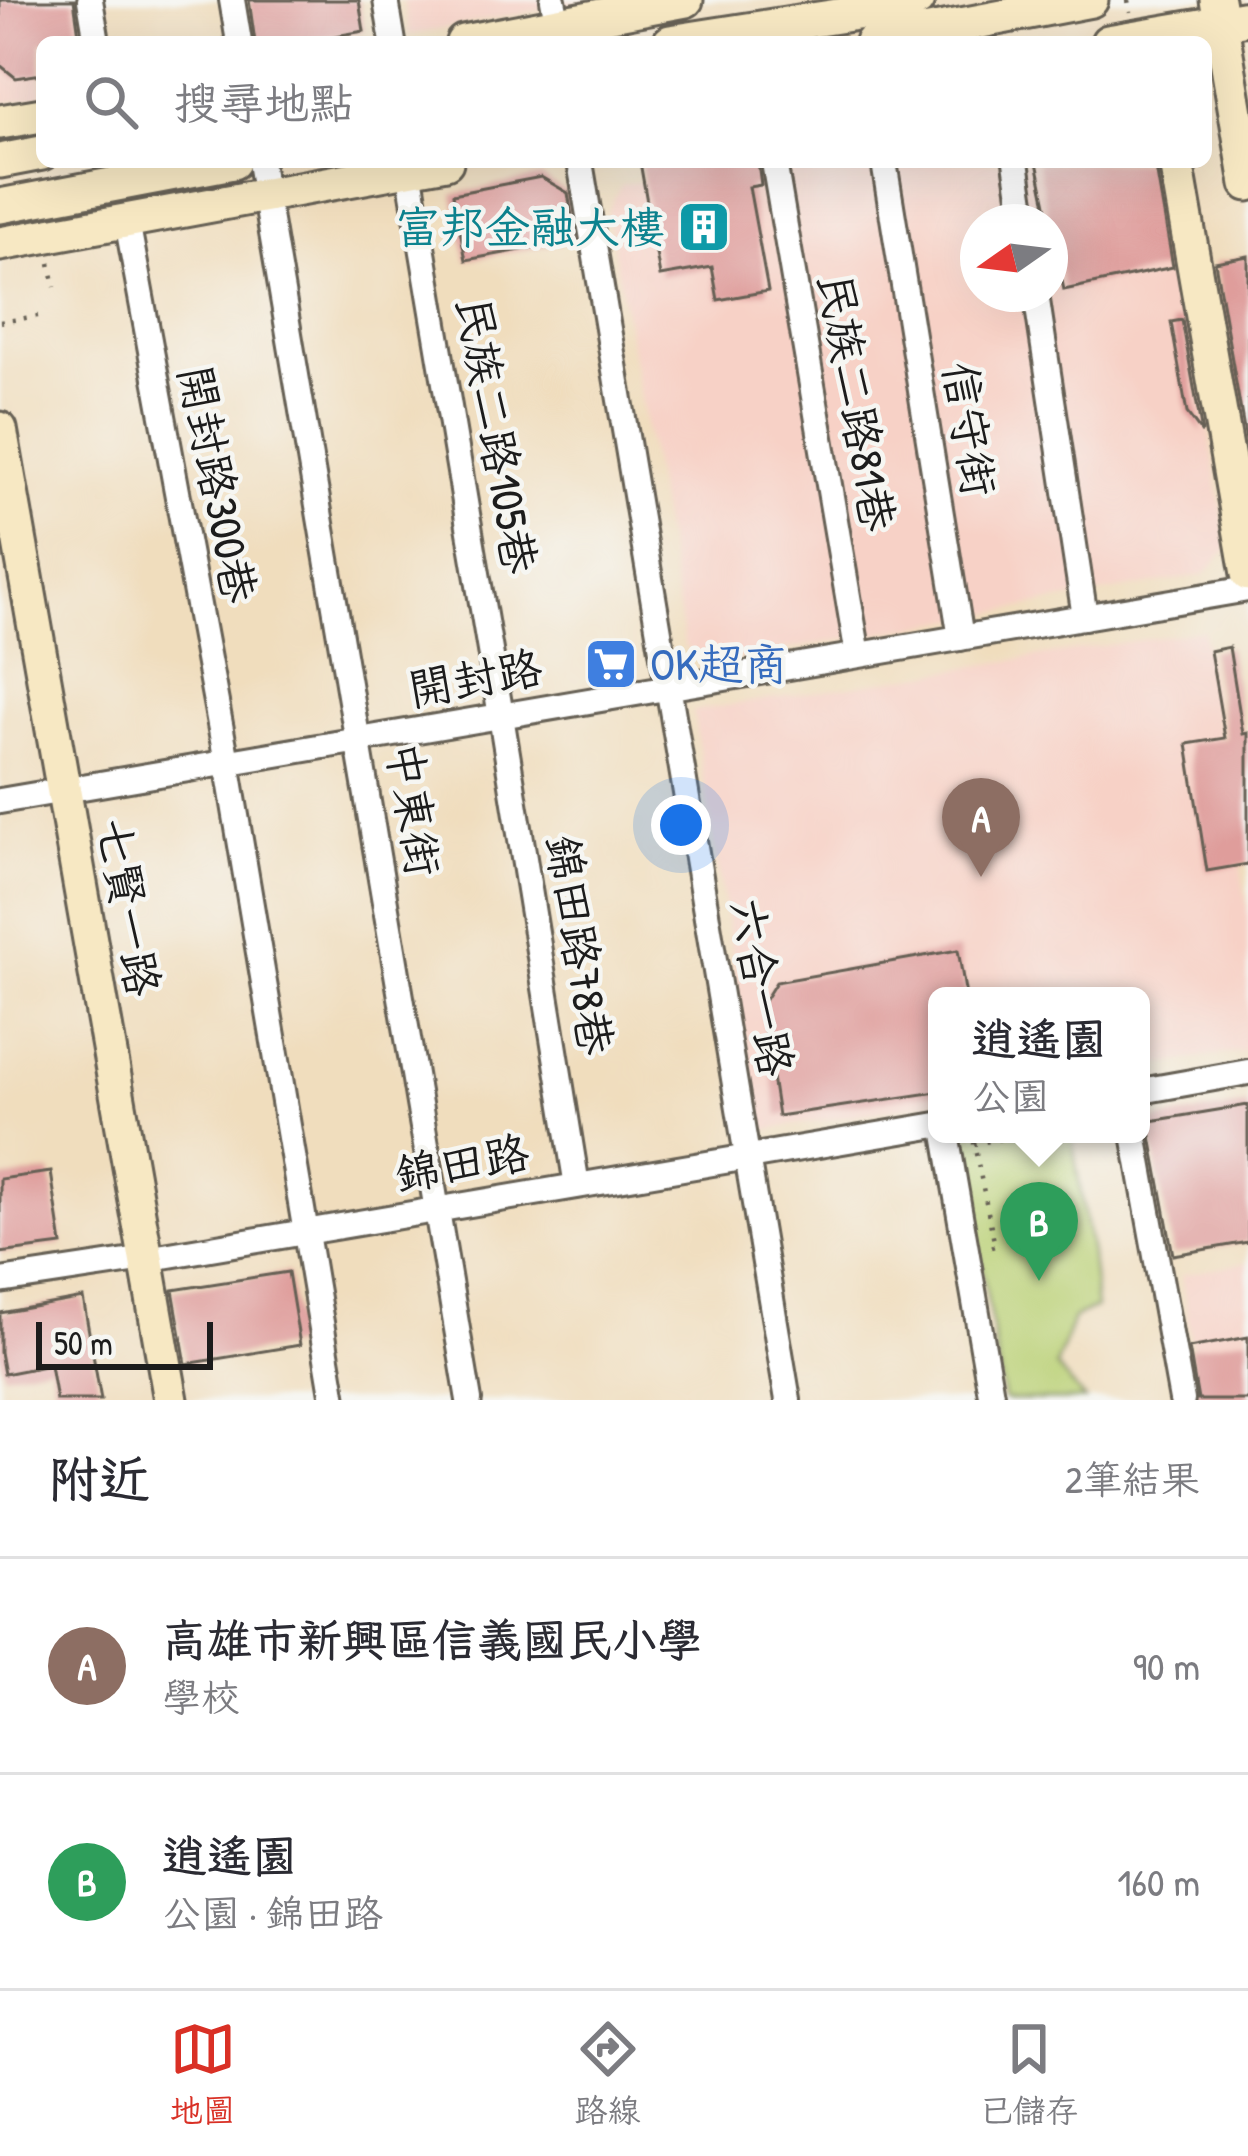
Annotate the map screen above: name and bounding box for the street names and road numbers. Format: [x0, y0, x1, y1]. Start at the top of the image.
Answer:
street label: 民族二路81巷 [805, 268, 910, 536]
street label: 民族二路105巷 [443, 291, 552, 578]
street label: 信守街 [930, 357, 1011, 500]
street label: 開封路300巷 [166, 360, 271, 608]
street label: 開封路 [403, 636, 547, 719]
street label: 中東街 [374, 737, 455, 880]
street label: 七賢一路 [84, 813, 175, 1001]
street label: 錦田路78巷 [533, 831, 628, 1059]
street label: 六合一路 [717, 893, 808, 1081]
street label: 錦田路 [390, 1121, 534, 1204]

